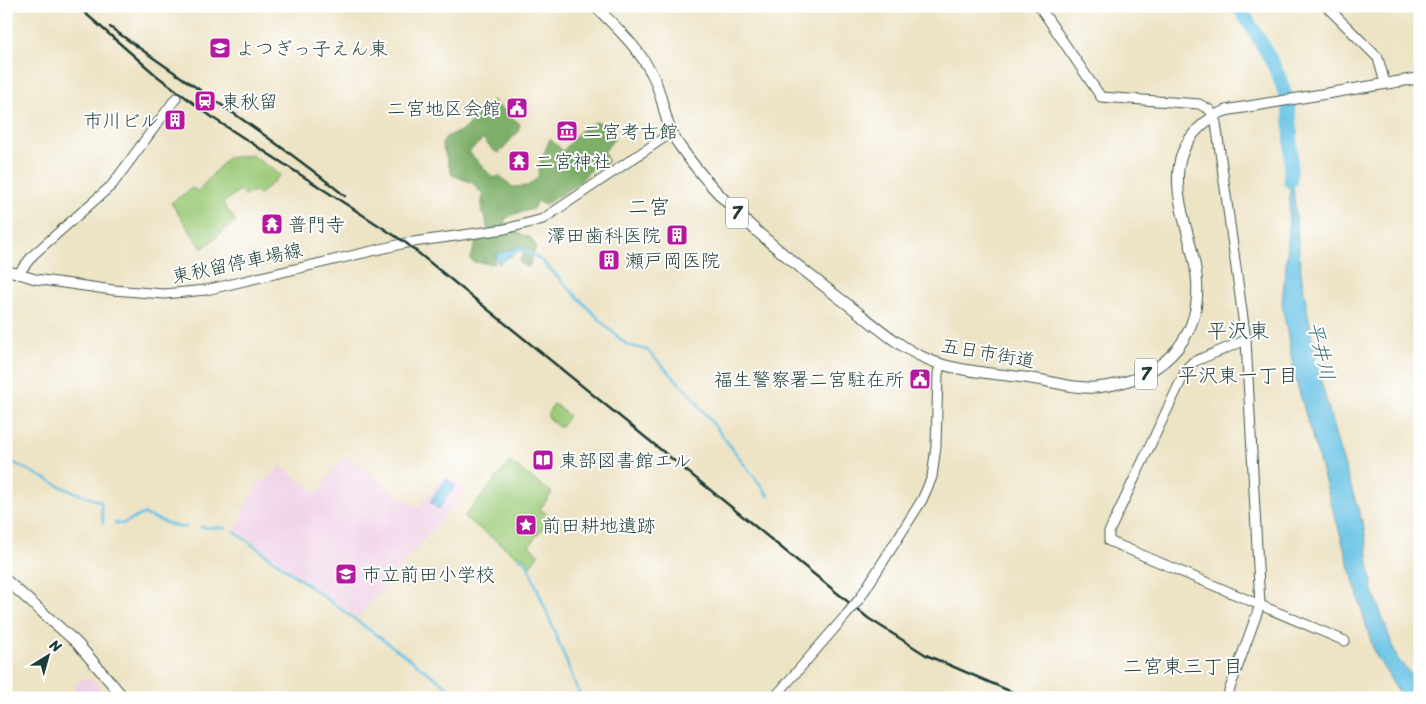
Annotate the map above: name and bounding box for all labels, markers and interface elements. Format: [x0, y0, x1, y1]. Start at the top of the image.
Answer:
place label: よつぎっ⼦えん東 [236, 32, 388, 65]
school or university icon: よつぎっ⼦えん東 [208, 36, 232, 60]
place label: 東秋留 [221, 85, 278, 118]
station icon: 東秋留 [193, 89, 217, 113]
place label: 二宮地区会館 [387, 92, 501, 125]
public building icon: 二宮地区会館 [505, 96, 529, 120]
place label: 市川ビル [83, 104, 159, 137]
building icon: 市川ビル [163, 108, 187, 132]
place label: 二宮考古館 [583, 115, 678, 148]
museum icon: 二宮考古館 [555, 119, 579, 143]
place label: 二宮神社 [535, 145, 611, 178]
temple icon: 二宮神社 [507, 149, 531, 173]
district label: 二宮 [628, 188, 670, 226]
road number: 7 [726, 198, 748, 228]
place label: 普門寺 [288, 208, 345, 241]
temple icon: 普門寺 [260, 212, 284, 236]
place label: 澤田歯科医院 [547, 219, 661, 252]
building icon: 澤田歯科医院 [665, 223, 689, 247]
street label: 東秋留停車場線 [169, 233, 305, 293]
place label: 瀬戸岡医院 [625, 244, 720, 277]
building icon: 瀬戸岡医院 [597, 248, 621, 272]
district label: 平沢東 [1207, 312, 1270, 350]
water label: 平井川 [1297, 318, 1345, 384]
street label: 五日市街道 [938, 329, 1038, 377]
road number: 7 [1135, 358, 1157, 389]
district label: 平沢東一丁目 [1178, 358, 1298, 393]
place label: 福生警察署二宮駐在所 [714, 363, 904, 396]
public building icon: 福生警察署二宮駐在所 [908, 367, 932, 391]
place label: 東部図書館エル [559, 444, 692, 477]
library icon: 東部図書館エル [531, 448, 555, 472]
place label: 前田耕地遺跡 [542, 509, 656, 542]
place icon: 前田耕地遺跡 [514, 513, 538, 537]
place label: 市立前田小学校 [362, 558, 495, 591]
school or university icon: 市立前田小学校 [334, 562, 358, 586]
north arrow [22, 632, 72, 682]
text: N [43, 633, 67, 659]
district label: 二宮東三丁目 [1123, 649, 1243, 684]

